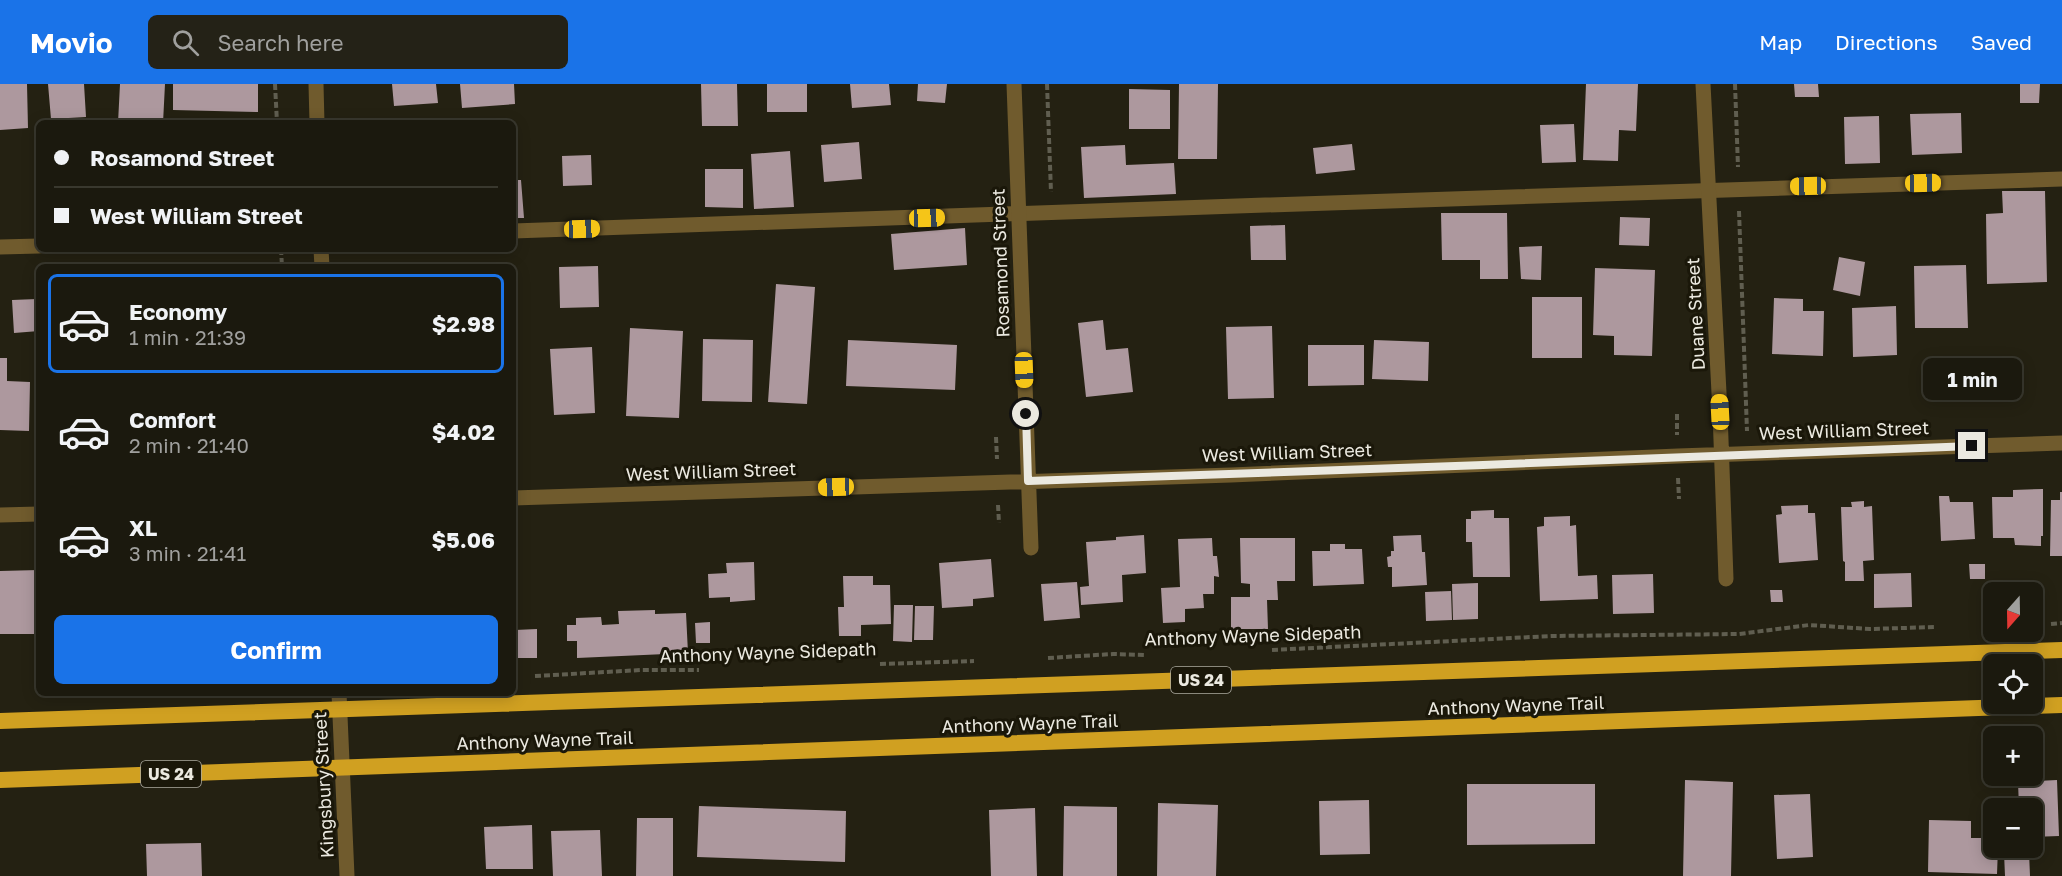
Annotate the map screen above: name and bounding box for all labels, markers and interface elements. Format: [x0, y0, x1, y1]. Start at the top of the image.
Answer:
search box [148, 15, 568, 69]
text: Movio [30, 26, 112, 59]
icon: search [169, 26, 202, 59]
text: Search here [217, 29, 344, 56]
text: Map [1759, 29, 1802, 55]
text: Directions [1835, 29, 1938, 55]
text: Saved [1971, 29, 2032, 55]
text: Rosamond Street [90, 144, 274, 171]
car [1905, 174, 1941, 192]
car [1790, 177, 1826, 195]
street label: Rosamond Street [986, 188, 1014, 338]
text: West William Street [90, 202, 303, 229]
car [909, 208, 945, 228]
car [564, 219, 600, 239]
street label: Duane Street [1681, 257, 1709, 371]
icon: car [57, 297, 111, 351]
text: Economy [129, 298, 227, 325]
text: $2.98 [432, 310, 495, 337]
text: 1 min · 21:39 [129, 325, 246, 349]
car [1014, 352, 1034, 388]
callout: 1 min [1922, 359, 2022, 401]
text: 1 min [1947, 367, 1998, 391]
car [1710, 394, 1730, 430]
route start [1012, 400, 1039, 427]
icon: car [57, 405, 111, 459]
text: Comfort [129, 406, 216, 433]
street label: West William Street [1758, 416, 1930, 444]
text: $4.02 [432, 418, 495, 445]
route end [1958, 432, 1985, 459]
text: 2 min · 21:40 [129, 433, 249, 457]
street label: West William Street [1201, 438, 1373, 466]
street label: West William Street [625, 457, 797, 485]
car [818, 477, 854, 497]
icon: car [57, 513, 111, 567]
text: XL [129, 514, 157, 541]
text: $5.06 [432, 526, 495, 553]
text: 3 min · 21:41 [129, 541, 246, 565]
north arrow [1983, 582, 2043, 642]
map controls [1983, 582, 2043, 858]
button: Confirm [54, 615, 498, 684]
street label: Anthony Wayne Sidepath [1144, 620, 1362, 650]
street label: Anthony Wayne Sidepath [659, 637, 877, 667]
button: locate [1983, 654, 2043, 714]
road number: US 24 [1171, 667, 1231, 693]
street label: Anthony Wayne Trail [1427, 691, 1605, 719]
street label: Anthony Wayne Trail [941, 709, 1119, 737]
street label: Kingsbury Street [308, 711, 338, 859]
street label: Anthony Wayne Trail [456, 726, 634, 754]
button: + [1983, 726, 2043, 786]
road number: US 24 [141, 761, 201, 787]
button: − [1983, 798, 2043, 858]

